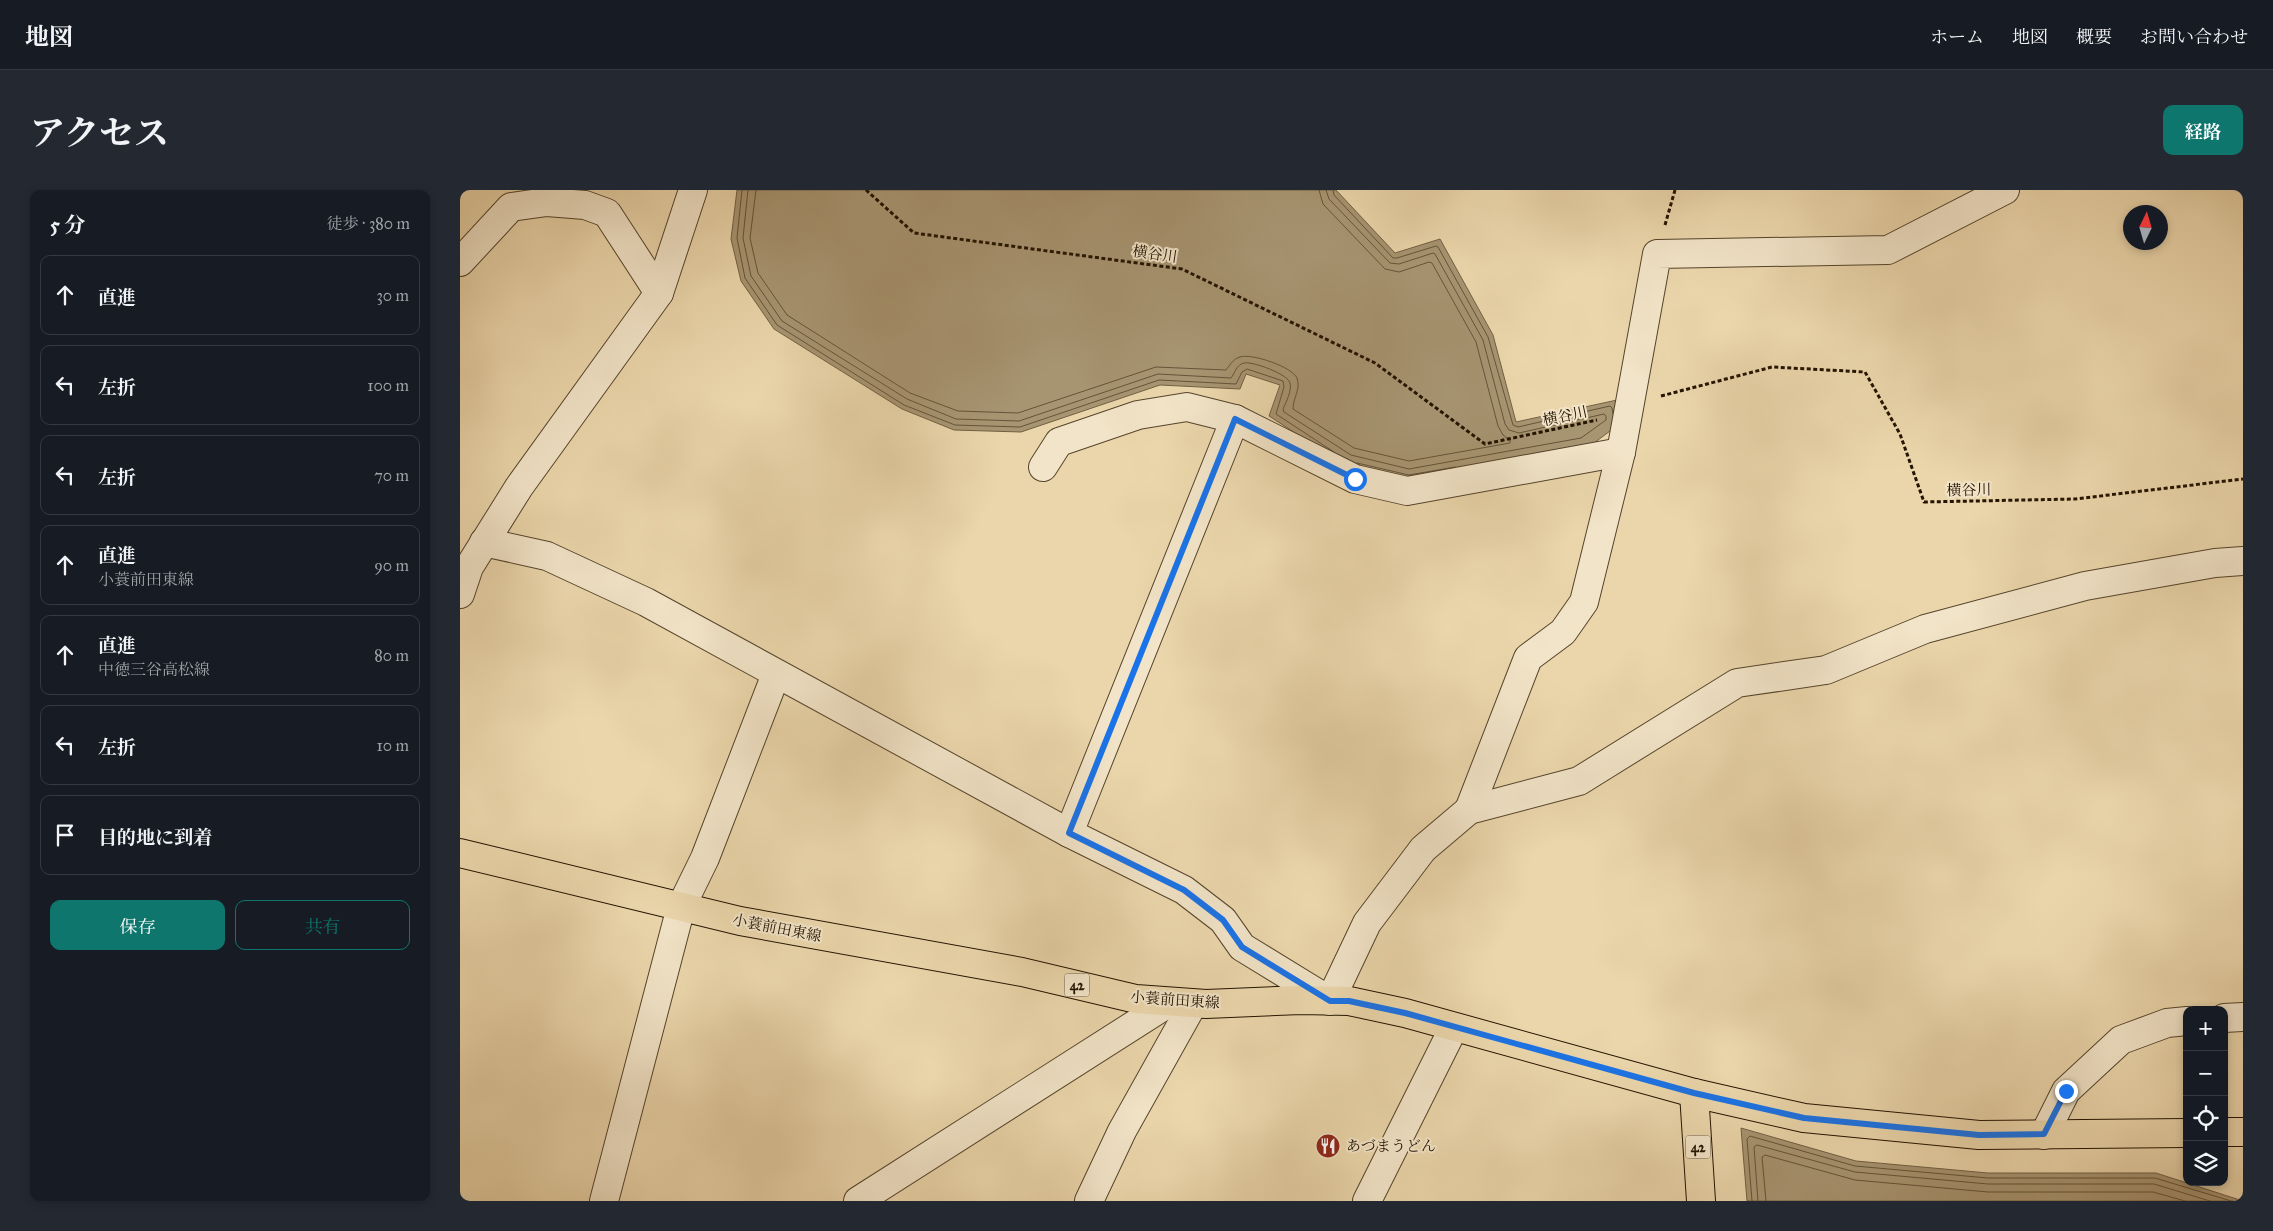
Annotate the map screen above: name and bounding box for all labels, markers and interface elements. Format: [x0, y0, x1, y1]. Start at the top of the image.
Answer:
text: 地図 [25, 22, 73, 52]
text: ホーム [1930, 26, 1984, 48]
text: 地図 [2012, 26, 2048, 48]
text: 概要 [2076, 26, 2112, 48]
text: お問い合わせ [2140, 26, 2248, 48]
button: 経路 [2163, 105, 2243, 155]
text: アクセス [30, 112, 169, 155]
north arrow [2123, 205, 2168, 250]
text: 5 分 [50, 212, 85, 238]
text: 徒歩 · 380 m [327, 214, 410, 233]
street label: 横谷川 [1131, 242, 1179, 266]
icon: ahead [51, 281, 79, 309]
text: 直進 [98, 286, 136, 309]
text: 30 m [376, 286, 409, 305]
icon: left [51, 371, 79, 399]
text: 左折 [98, 376, 136, 399]
text: 100 m [367, 376, 409, 395]
street label: 横谷川 [1541, 403, 1589, 429]
icon: left [51, 461, 79, 489]
text: 左折 [98, 466, 136, 489]
text: 70 m [374, 466, 409, 485]
route start [1344, 468, 1367, 491]
street label: 横谷川 [1946, 481, 1992, 499]
text: 直進 [98, 544, 136, 567]
icon: ahead [51, 551, 79, 579]
text: 90 m [374, 556, 409, 575]
text: 小蓑前田東線 [98, 570, 194, 589]
text: 直進 [98, 634, 136, 657]
icon: ahead [51, 641, 79, 669]
text: 80 m [374, 646, 409, 665]
text: 中徳三谷高松線 [98, 660, 210, 679]
icon: left [51, 731, 79, 759]
text: 左折 [98, 736, 136, 759]
text: 10 m [377, 736, 409, 755]
icon: arrive [51, 821, 79, 849]
text: 目的地に到着 [98, 826, 212, 849]
button: 保存 [50, 900, 225, 950]
button: 共有 [235, 900, 410, 950]
street label: 小蓑前田東線 [731, 911, 823, 945]
road number: 42 [1064, 974, 1090, 996]
street label: 小蓑前田東線 [1129, 988, 1221, 1012]
map controls [2183, 1006, 2228, 1186]
button: + [2183, 1006, 2228, 1051]
button: − [2183, 1051, 2228, 1096]
route end [2055, 1080, 2078, 1103]
button: locate [2183, 1096, 2228, 1141]
restaurant icon: あづまうどん [1315, 1133, 1341, 1159]
road number: 42 [1686, 1136, 1710, 1159]
place label: あづまうどん [1346, 1137, 1436, 1155]
button: layers [2183, 1141, 2228, 1186]

